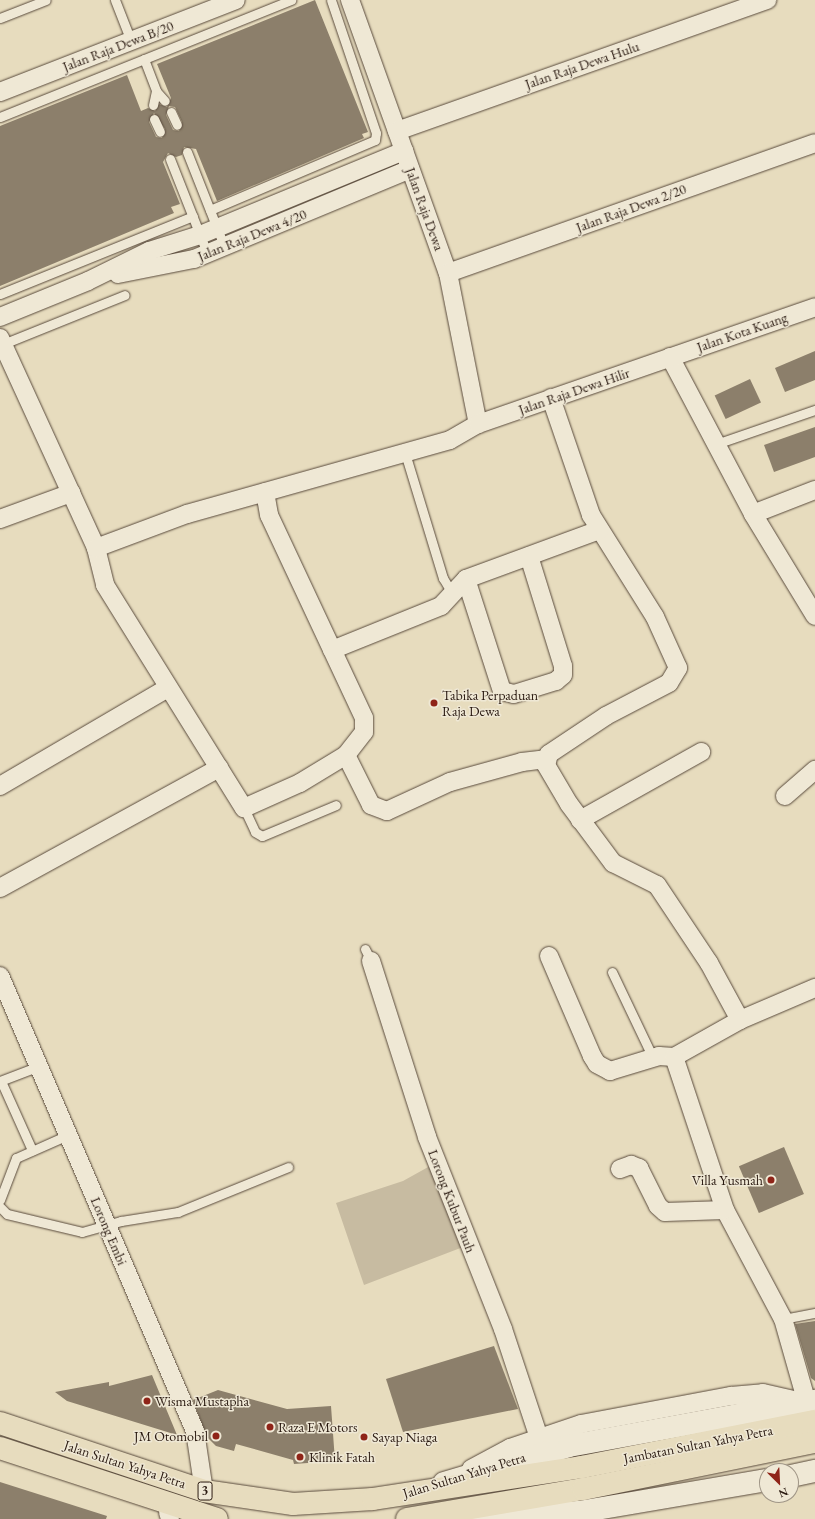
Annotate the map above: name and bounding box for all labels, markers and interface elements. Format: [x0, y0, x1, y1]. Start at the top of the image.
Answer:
street label: Jalan Raja Dewa B/20 [60, 17, 176, 75]
street label: Jalan Raja Dewa Hulu [523, 38, 641, 92]
street label: Jalan Raja Dewa [402, 165, 448, 253]
street label: Jalan Raja Dewa 2/20 [574, 180, 688, 236]
street label: Jalan Raja Dewa 4/20 [195, 205, 309, 265]
street label: Jalan Kota Kuang [694, 309, 790, 355]
street label: Jalan Raja Dewa Hilir [516, 364, 632, 418]
place label: Tabika Perpaduan Raja Dewa [442, 687, 538, 720]
marker: Tabika Perpaduan Raja Dewa [429, 698, 439, 708]
street label: Lorong Kubur Pauh [425, 1147, 479, 1255]
place label: Villa Yusmah [692, 1172, 763, 1188]
marker: Villa Yusmah [766, 1175, 776, 1185]
street label: Lorong Embi [87, 1194, 131, 1268]
place label: Wisma Mustapha [155, 1393, 249, 1409]
marker: Wisma Mustapha [142, 1396, 152, 1406]
place label: Raza E Motors [278, 1419, 357, 1435]
street label: Jambatan Sultan Yahya Petra [622, 1421, 774, 1467]
marker: Raza E Motors [265, 1422, 275, 1432]
place label: JM Otomobil [134, 1428, 208, 1444]
place label: Sayap Niaga [372, 1429, 437, 1445]
marker: JM Otomobil [211, 1431, 221, 1441]
marker: Sayap Niaga [359, 1432, 369, 1442]
street label: Jalan Sultan Yahya Petra [62, 1436, 188, 1492]
street label: Jalan Sultan Yahya Petra [401, 1448, 527, 1502]
place label: Klinik Fatah [309, 1449, 375, 1465]
marker: Klinik Fatah [294, 1451, 306, 1463]
north arrow [759, 1463, 799, 1503]
road number: 3 [197, 1480, 213, 1502]
text: N [777, 1485, 790, 1501]

